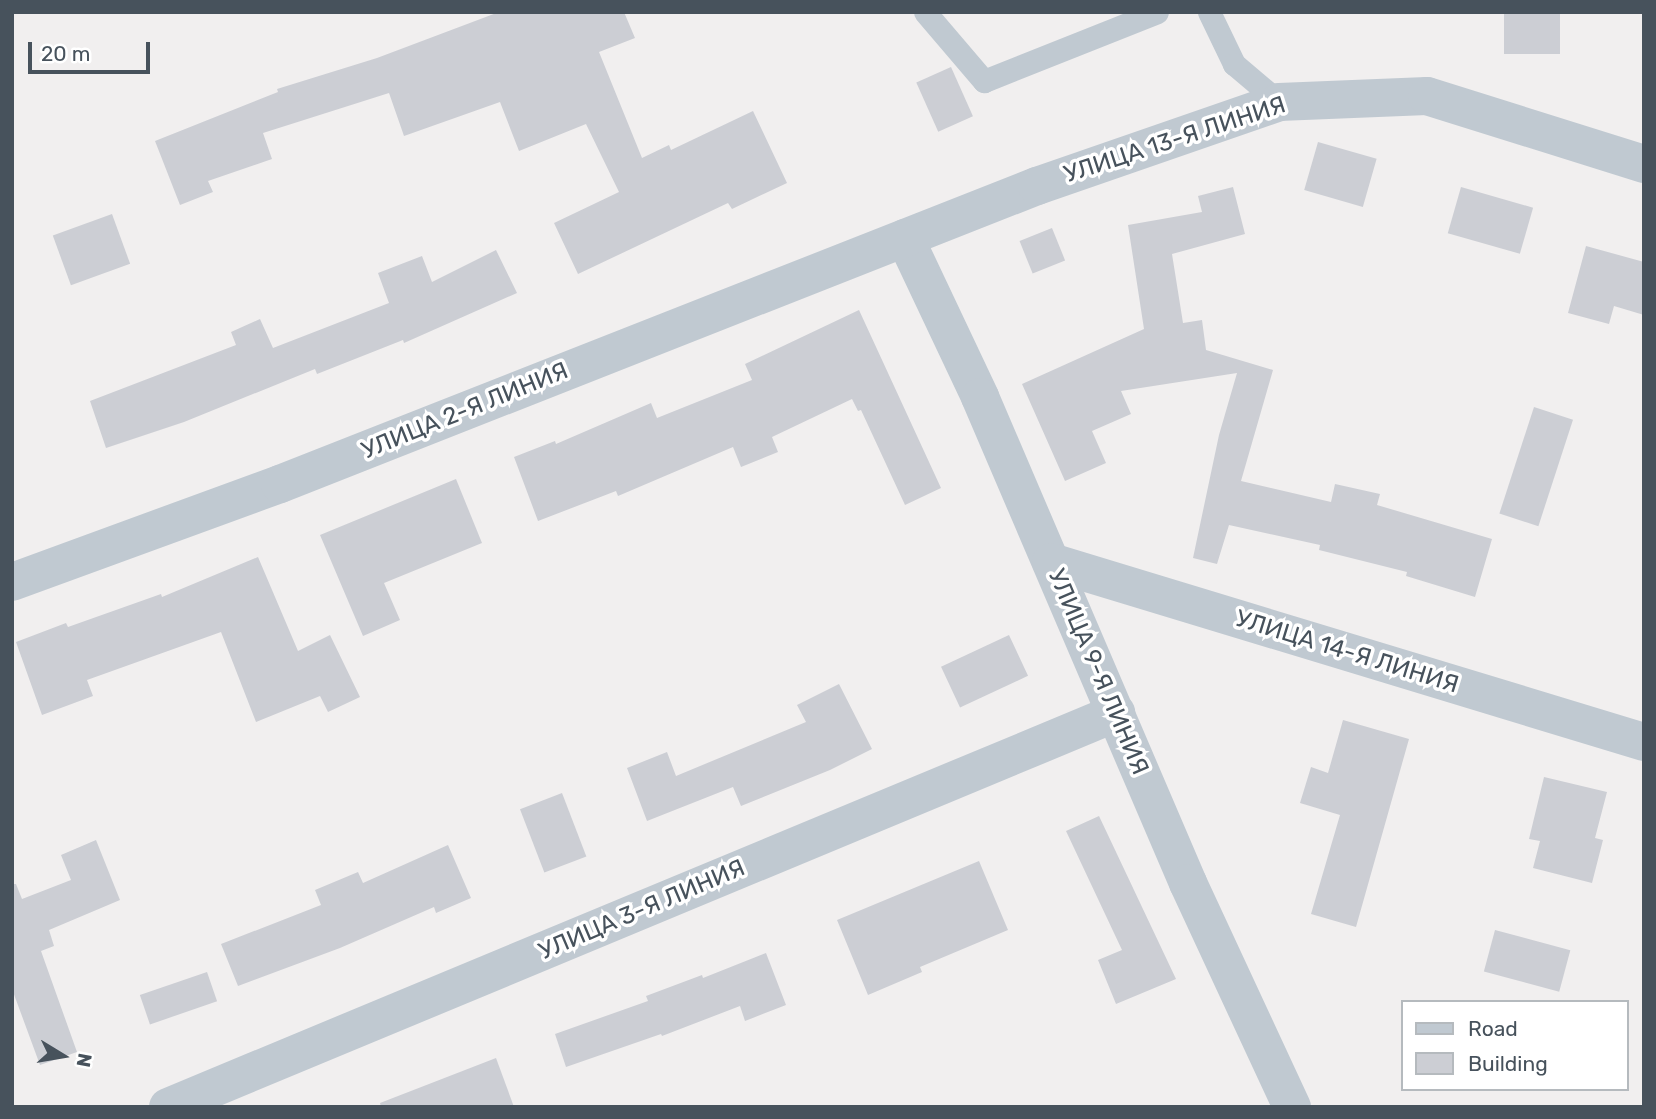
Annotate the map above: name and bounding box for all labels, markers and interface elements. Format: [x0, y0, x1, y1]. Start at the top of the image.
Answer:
scale bar [32, 28, 154, 72]
text: 20 m [41, 41, 90, 66]
street label: УЛИЦА 13-Я ЛИНИЯ [1061, 91, 1289, 189]
street label: УЛИЦА 2-Я ЛИНИЯ [358, 356, 572, 466]
street label: УЛИЦА 9-Я ЛИНИЯ [1042, 565, 1154, 779]
street label: УЛИЦА 14-Я ЛИНИЯ [1232, 604, 1462, 700]
street label: УЛИЦА 3-Я ЛИНИЯ [535, 854, 749, 966]
legend [1400, 1000, 1628, 1091]
text: Road [1468, 1016, 1518, 1041]
north arrow [28, 1021, 98, 1091]
text: N [72, 1051, 97, 1069]
text: Building [1468, 1051, 1548, 1076]

